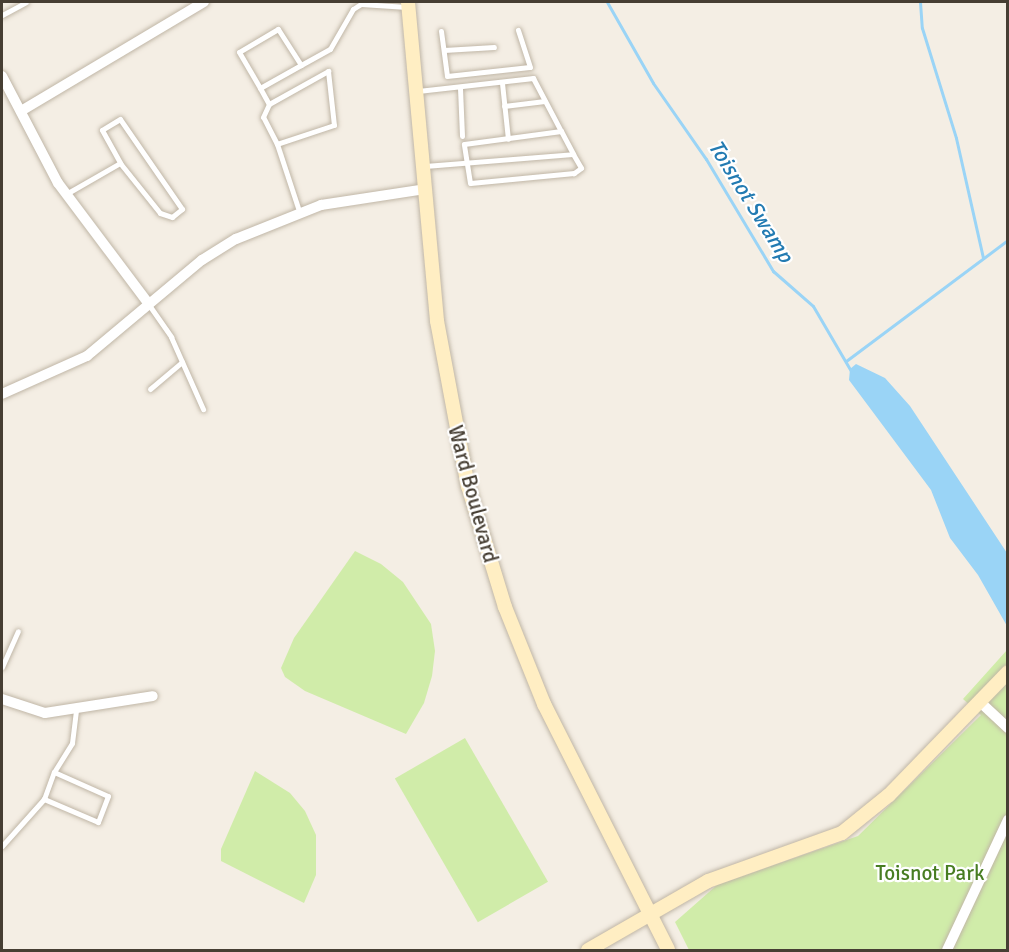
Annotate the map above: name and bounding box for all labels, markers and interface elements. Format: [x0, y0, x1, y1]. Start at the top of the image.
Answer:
water label: Toisnot Swamp [703, 135, 799, 267]
street label: Ward Boulevard [443, 423, 503, 565]
park label: Toisnot Park [876, 860, 984, 886]

